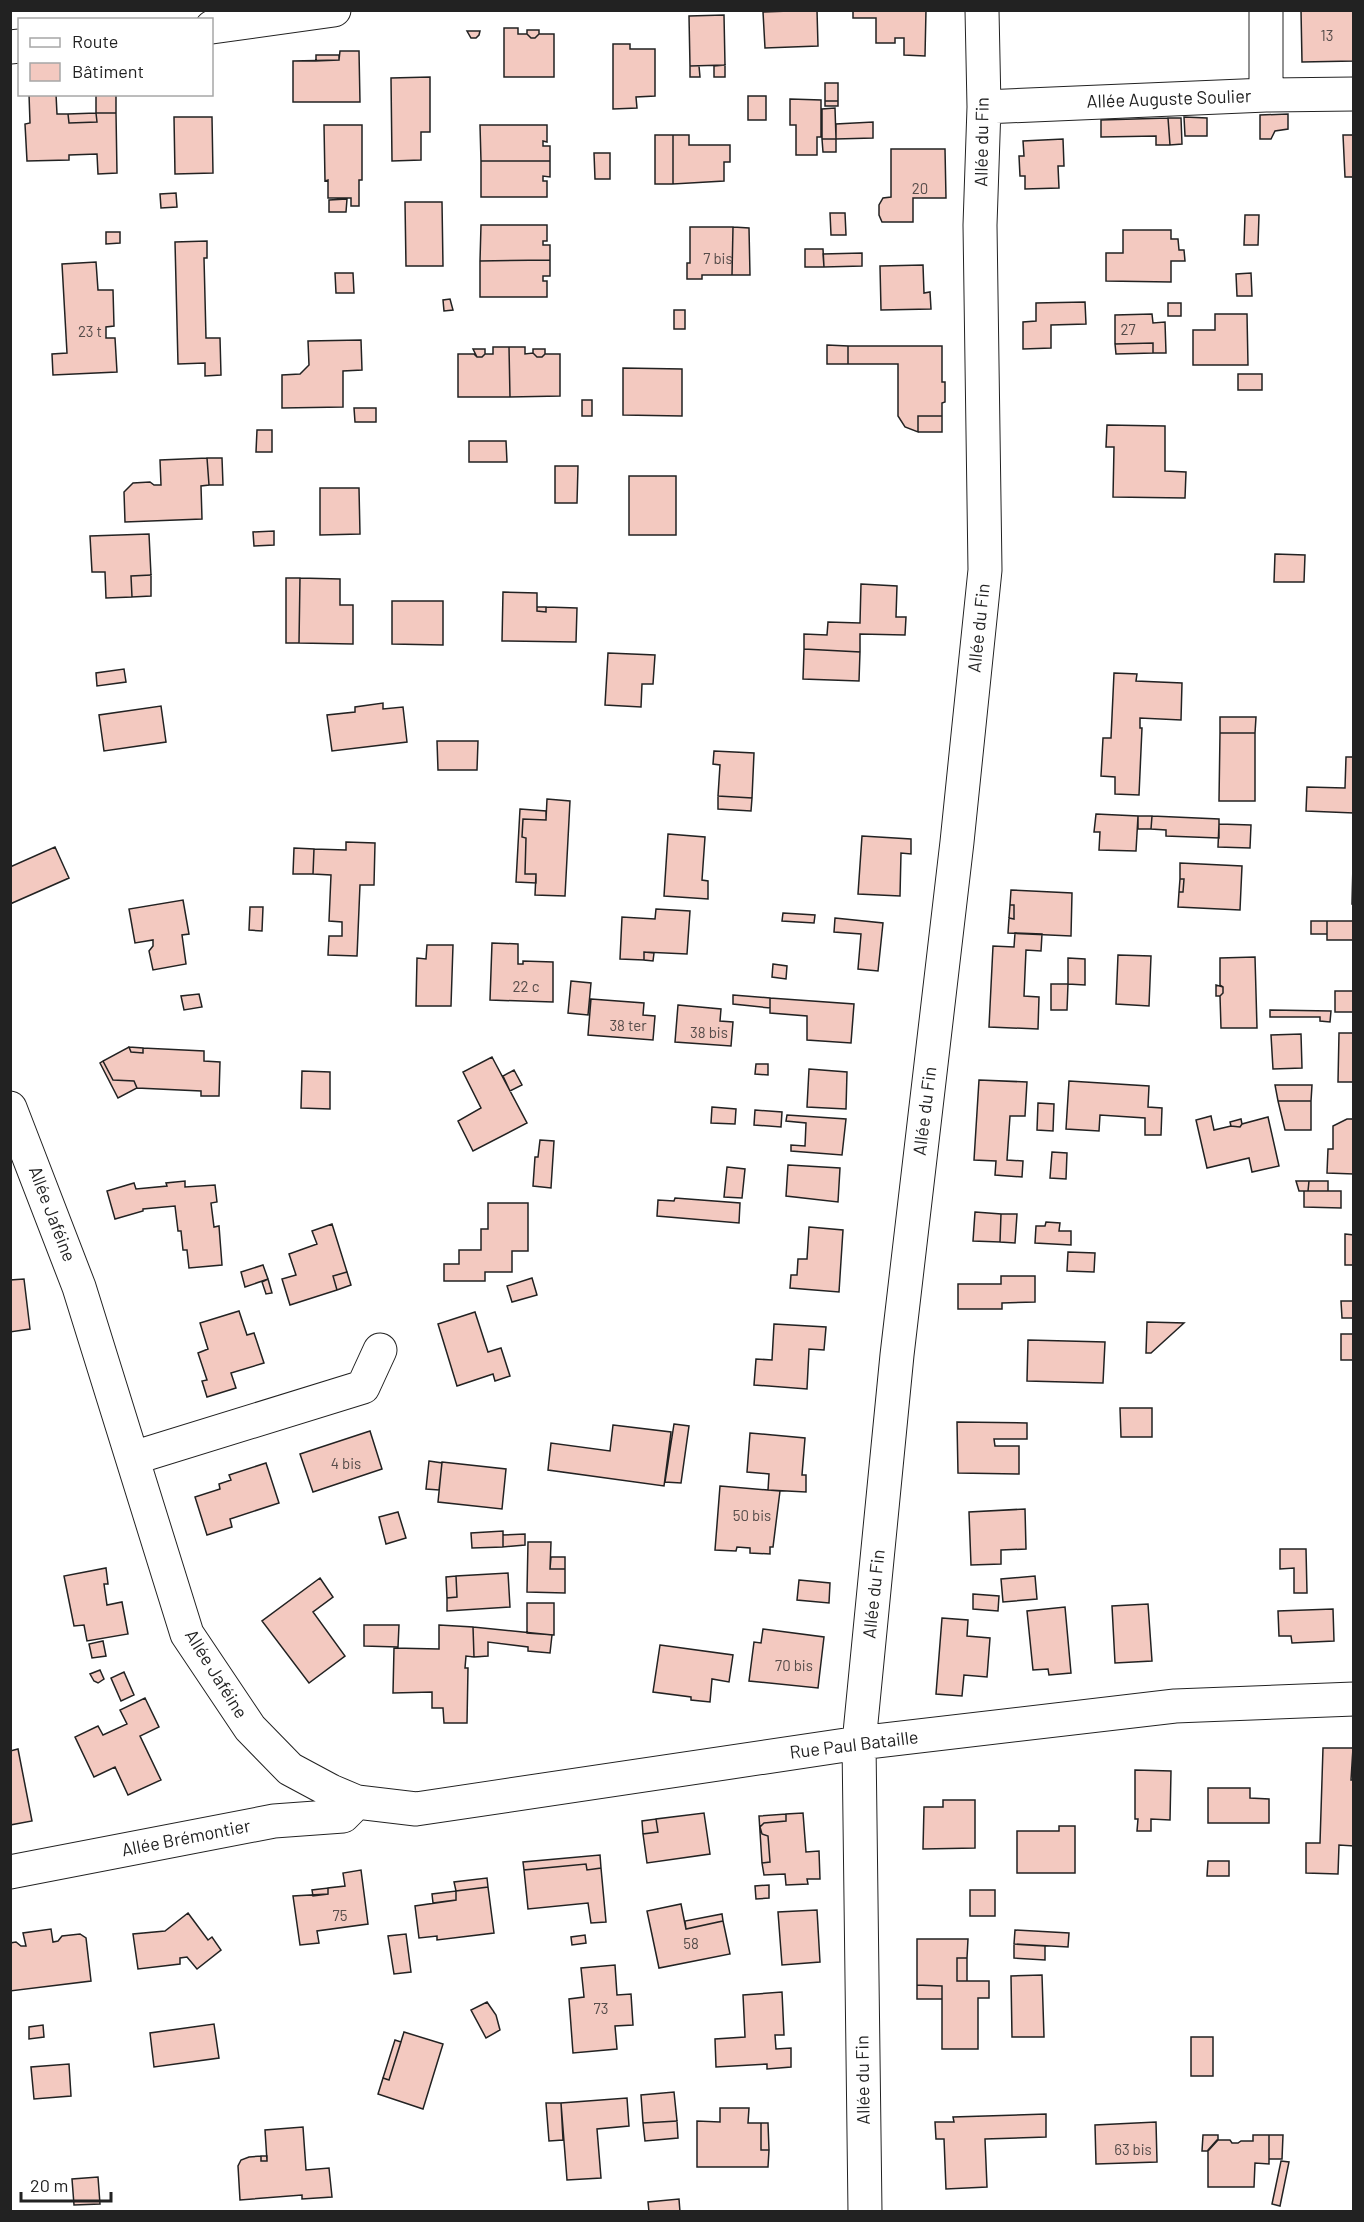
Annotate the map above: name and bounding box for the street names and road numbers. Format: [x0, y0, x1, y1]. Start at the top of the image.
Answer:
street label: Allée Auguste Soulier [1086, 84, 1252, 112]
street label: Allée du Fin [969, 97, 993, 187]
street label: Allée du Fin [962, 582, 994, 674]
street label: Allée du Fin [908, 1065, 940, 1157]
street label: Allée Jaféine [25, 1163, 81, 1264]
street label: Allée du Fin [857, 1548, 889, 1640]
street label: Allée Jaféine [181, 1625, 253, 1722]
street label: Rue Paul Bataille [788, 1725, 920, 1763]
street label: Allée Brémontier [119, 1814, 253, 1860]
street label: Allée du Fin [850, 2035, 874, 2125]

